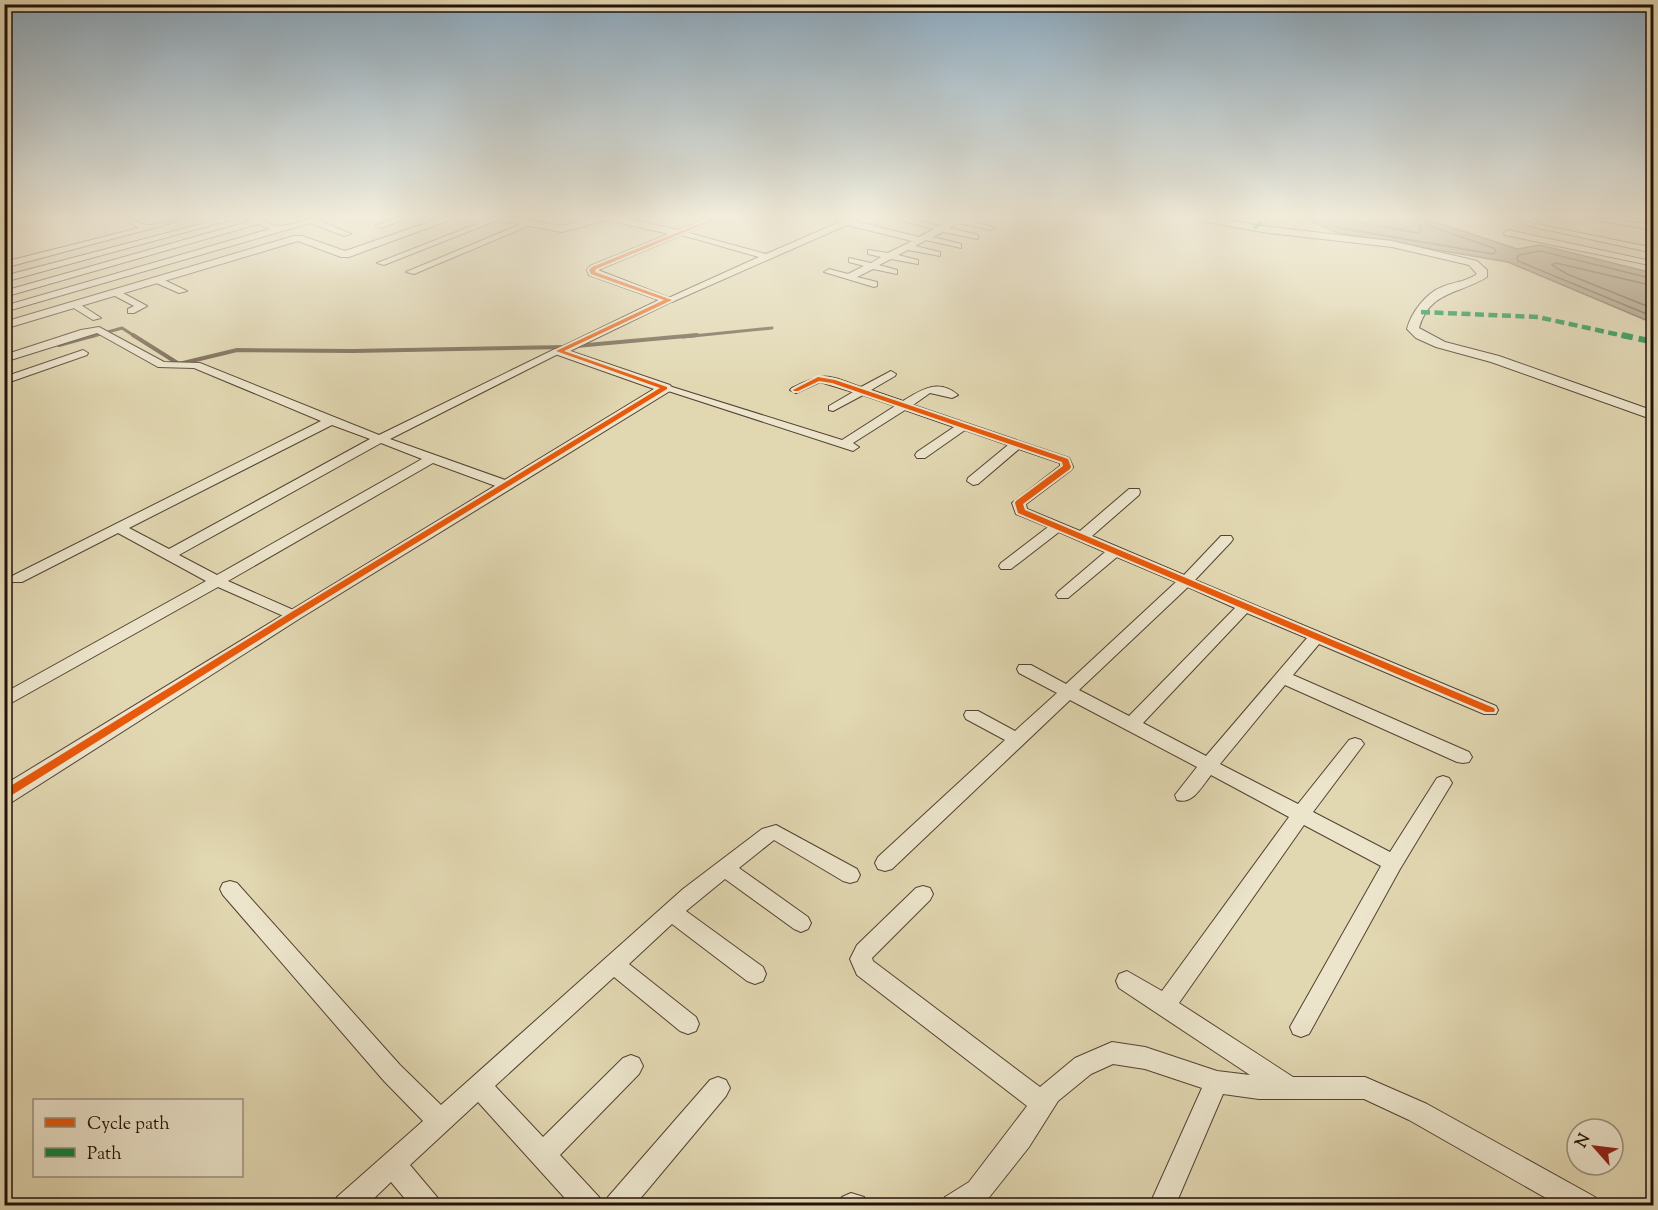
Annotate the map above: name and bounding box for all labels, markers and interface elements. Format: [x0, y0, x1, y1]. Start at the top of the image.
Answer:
legend [33, 1099, 243, 1177]
text: Cycle path [87, 1112, 170, 1138]
north arrow [1565, 1117, 1625, 1177]
text: N [1571, 1130, 1597, 1152]
text: Path [87, 1142, 122, 1168]

